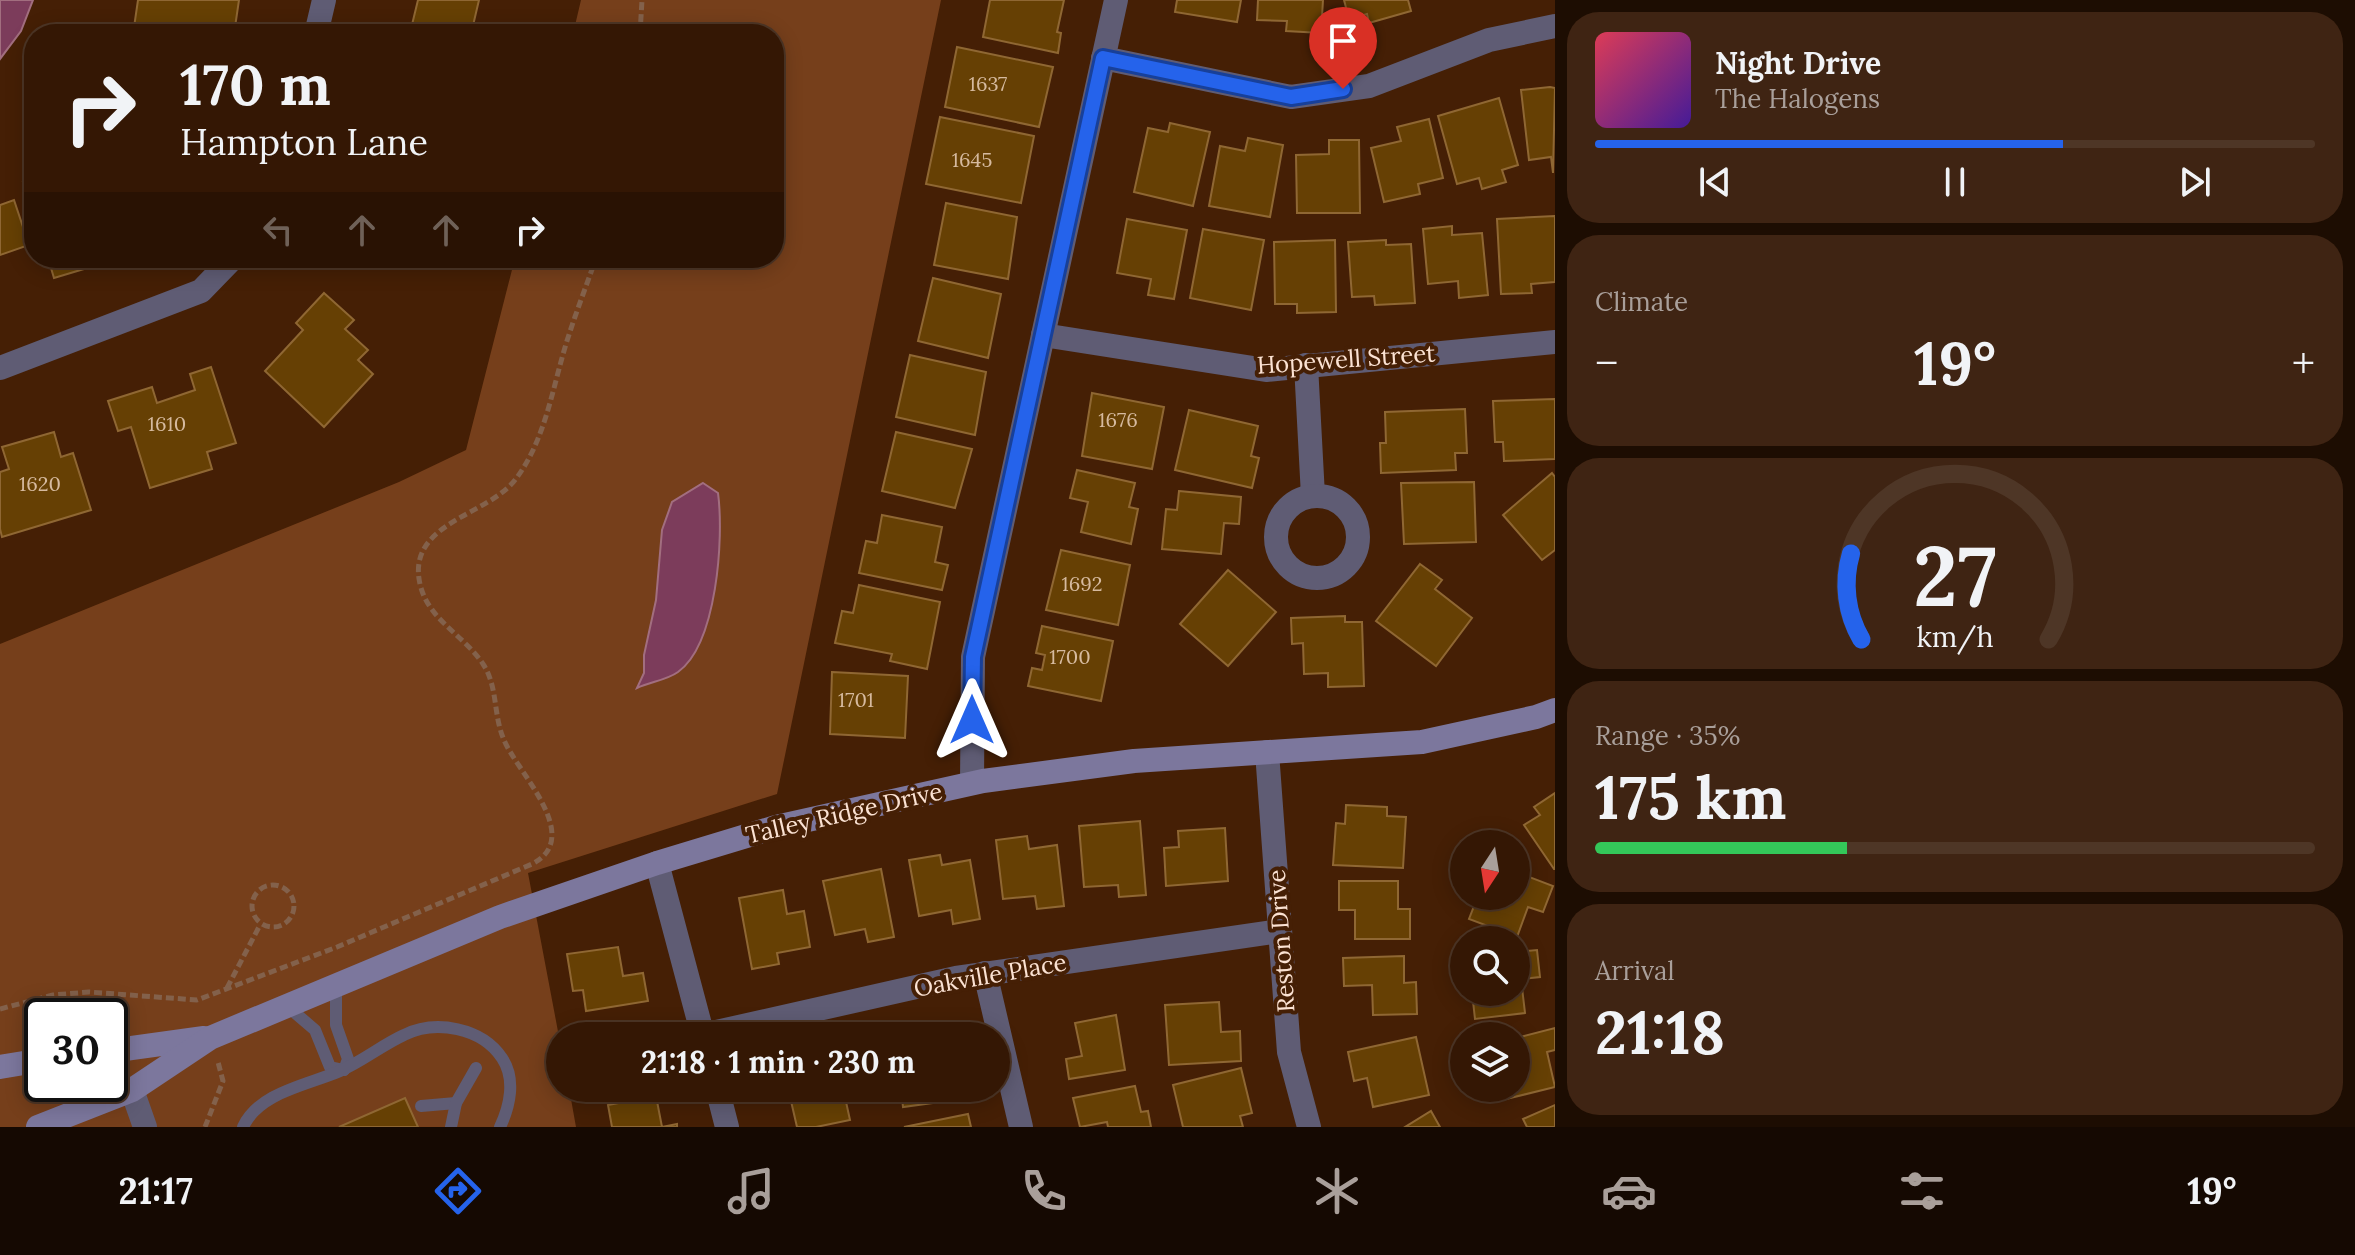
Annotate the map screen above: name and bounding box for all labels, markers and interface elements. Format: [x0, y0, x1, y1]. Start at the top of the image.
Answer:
pin [1309, 7, 1377, 89]
icon: arrive [1321, 19, 1365, 63]
text: Night Drive [1715, 44, 1881, 82]
text: 170 m [180, 49, 331, 120]
icon: right [48, 56, 152, 160]
house number: 1637 [969, 71, 1007, 96]
text: The Halogens [1715, 82, 1880, 115]
text: Hampton Lane [180, 119, 428, 165]
house number: 1645 [952, 147, 992, 172]
icon: previous [1693, 160, 1737, 204]
icon: pause [1933, 160, 1977, 204]
icon: next [2173, 160, 2217, 204]
icon: left [256, 208, 300, 252]
icon: ahead [340, 208, 384, 252]
icon: ahead [424, 208, 468, 252]
icon: right [508, 208, 552, 252]
text: Climate [1595, 285, 1688, 318]
text: 19° [1914, 325, 1996, 401]
text: − [1595, 335, 1618, 391]
text: + [2292, 335, 2315, 391]
street label: Hopewell Street [1256, 337, 1437, 381]
house number: 1676 [1098, 407, 1138, 432]
house number: 1610 [148, 411, 186, 436]
house number: 1620 [19, 471, 61, 496]
text: 27 [1913, 521, 1997, 628]
house number: 1692 [1061, 571, 1103, 596]
text: km/h [1916, 618, 1994, 655]
house number: 1700 [1049, 644, 1091, 669]
position arrow [930, 678, 1014, 762]
house number: 1701 [838, 687, 874, 712]
text: Range · 35% [1595, 719, 1740, 752]
text: 175 km [1595, 759, 1787, 835]
street label: Talley Ridge Drive [743, 775, 945, 851]
north arrow [1450, 830, 1530, 910]
map controls [1450, 830, 1530, 1102]
street label: Reston Drive [1261, 868, 1301, 1014]
button: search [1450, 926, 1530, 1006]
street label: Oakville Place [911, 946, 1069, 1004]
text: Arrival [1595, 954, 1674, 987]
text: 21:18 [1595, 994, 1725, 1070]
speed limit sign: 30 [24, 998, 128, 1102]
button: layers [1450, 1022, 1530, 1102]
text: 21:18 · 1 min · 230 m [641, 1043, 915, 1081]
icon: directions [430, 1163, 486, 1219]
icon: music [723, 1163, 779, 1219]
icon: phone [1016, 1163, 1072, 1219]
icon: climate [1309, 1163, 1365, 1219]
icon: car [1601, 1163, 1657, 1219]
icon: filters [1894, 1163, 1950, 1219]
text: 21:17 [118, 1168, 193, 1214]
text: 19° [2187, 1168, 2236, 1214]

